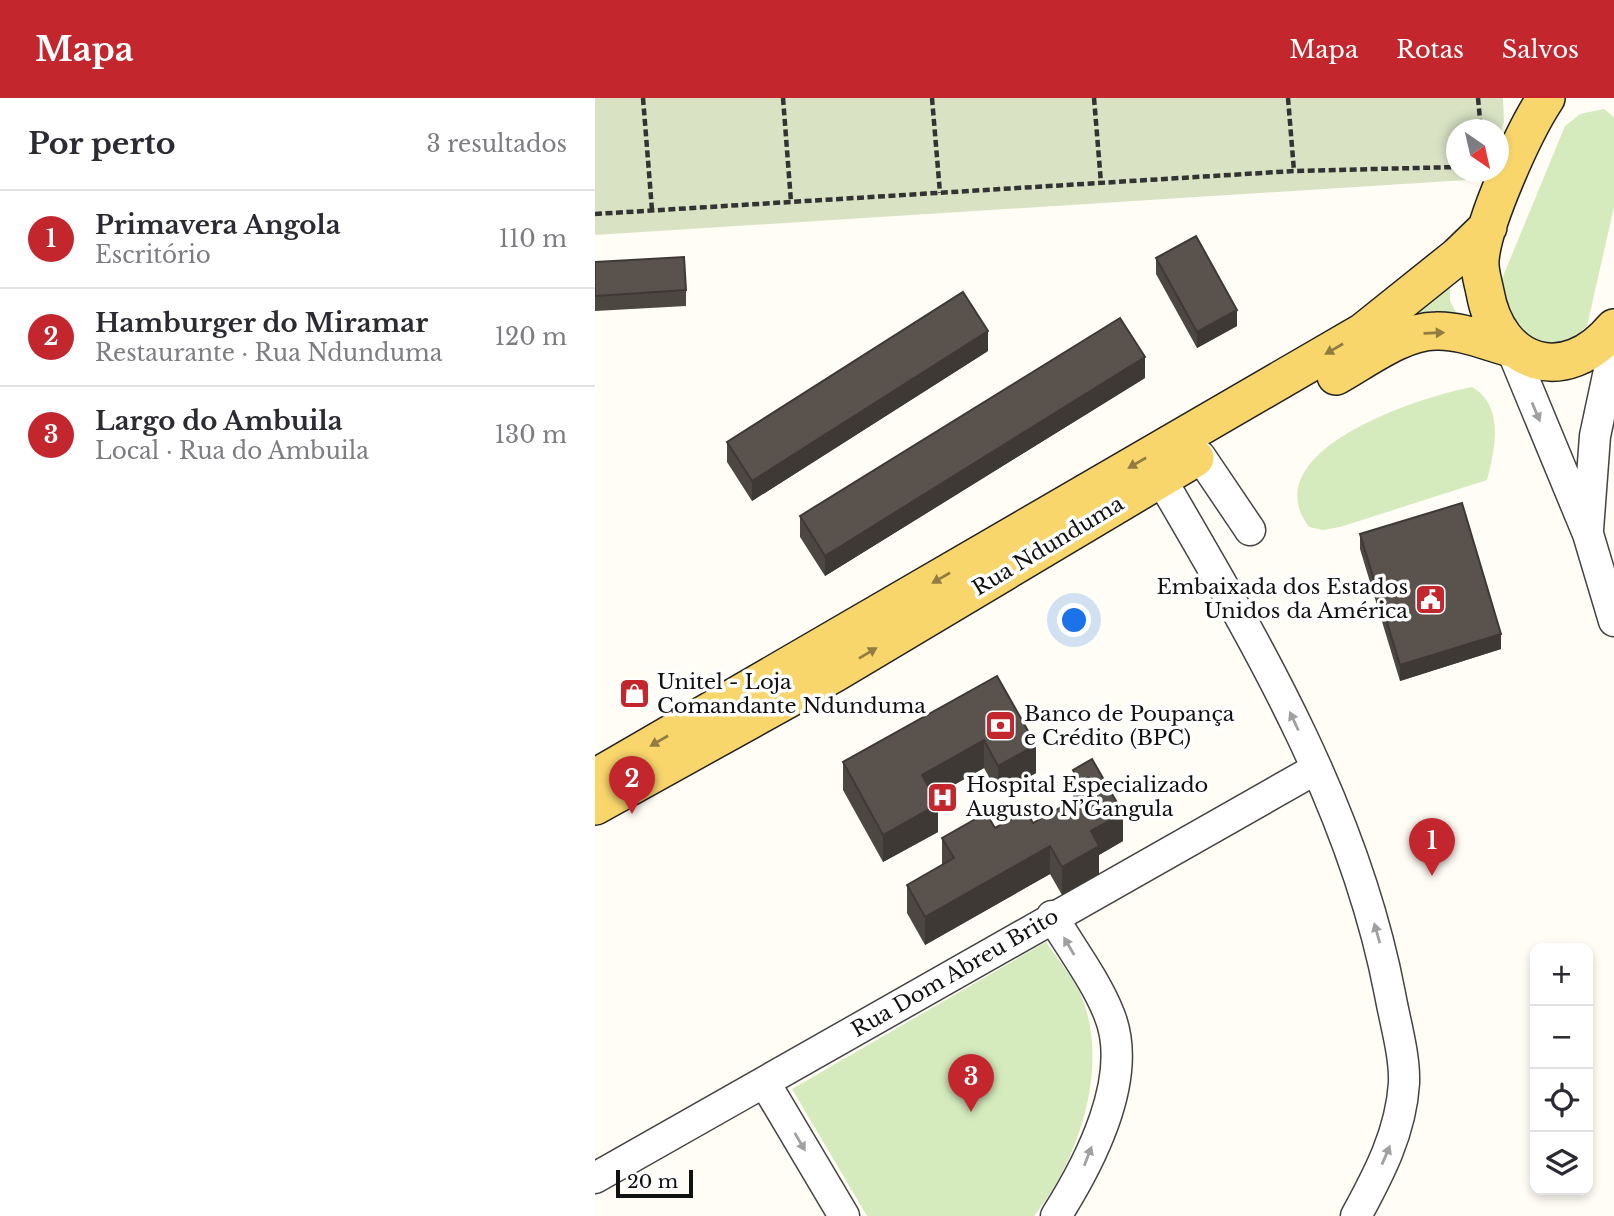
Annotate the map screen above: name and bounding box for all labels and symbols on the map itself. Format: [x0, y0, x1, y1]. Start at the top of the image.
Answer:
north arrow [1446, 119, 1509, 182]
one-way arrow [1424, 327, 1446, 338]
one-way arrow [1324, 343, 1343, 355]
one-way arrow [1530, 402, 1542, 422]
one-way arrow [1127, 457, 1147, 469]
street label: Rua Ndunduma [968, 491, 1129, 601]
one-way arrow [931, 572, 950, 585]
place label: Embaixada dos Estados Unidos da América [1156, 574, 1408, 624]
public building icon: Embaixada dos Estados Unidos da América [1414, 582, 1448, 616]
your location [1057, 603, 1091, 637]
one-way arrow [859, 646, 878, 659]
place label: Unitel - Loja Comandante Ndunduma [657, 669, 926, 719]
shop icon: Unitel - Loja Comandante Ndunduma [617, 677, 651, 711]
place label: Banco de Poupança e Crédito (BPC) [1024, 701, 1235, 751]
bank icon: Banco de Poupança e Crédito (BPC) [984, 709, 1018, 743]
one-way arrow [1288, 711, 1300, 731]
one-way arrow [649, 735, 669, 747]
pin: 2 [609, 756, 655, 814]
place label: Hospital Especializado Augusto N’Gangula [965, 772, 1208, 822]
hospital icon: Hospital Especializado Augusto N’Gangula [926, 780, 960, 814]
pin: 1 [1409, 818, 1455, 876]
street label: Rua Dom Abreu Brito [847, 903, 1063, 1043]
one-way arrow [1371, 922, 1381, 943]
one-way arrow [1063, 936, 1075, 955]
pin: 3 [948, 1054, 994, 1112]
one-way arrow [793, 1132, 806, 1151]
one-way arrow [1380, 1145, 1392, 1165]
one-way arrow [1083, 1146, 1094, 1167]
scale bar [616, 1167, 693, 1199]

